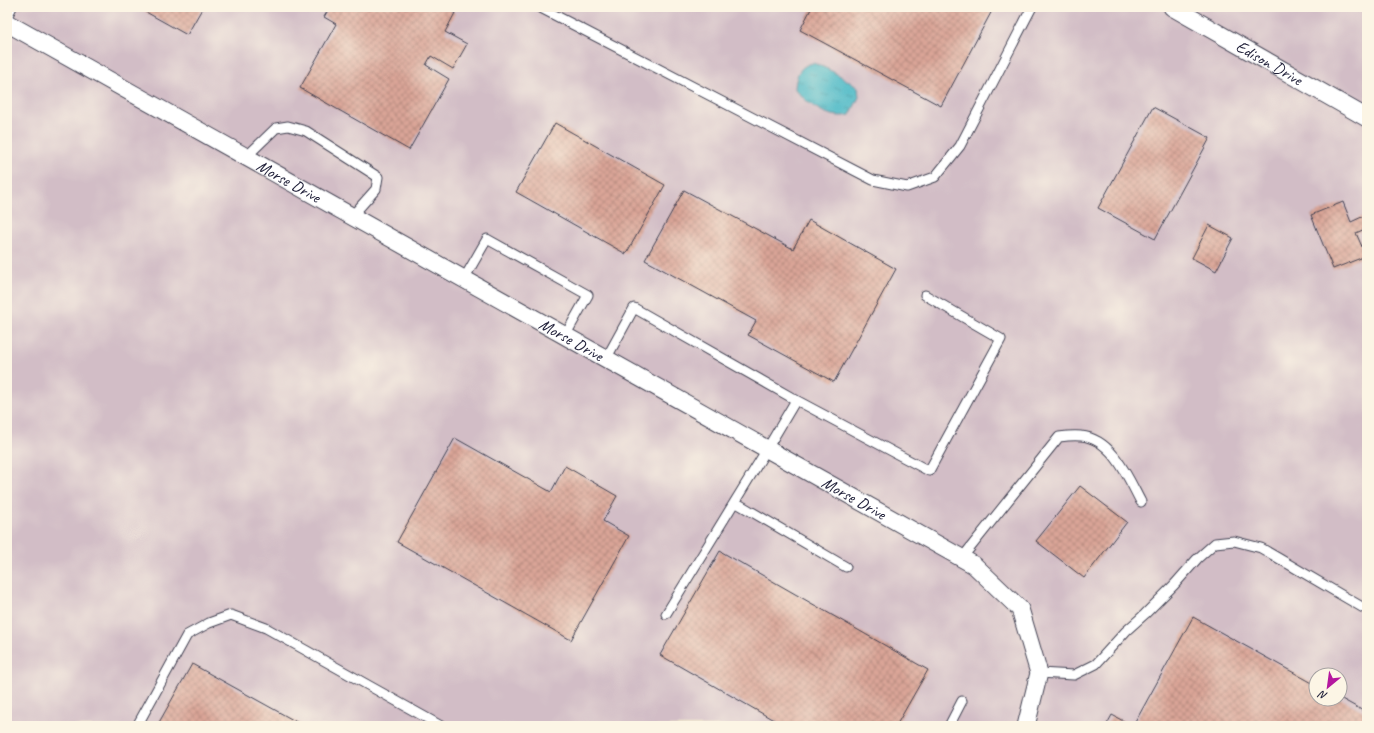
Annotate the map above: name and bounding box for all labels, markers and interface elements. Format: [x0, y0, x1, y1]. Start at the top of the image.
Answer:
street label: Edison Drive [1232, 35, 1308, 90]
street label: Morse Drive [253, 155, 326, 208]
street label: Morse Drive [536, 313, 608, 366]
street label: Morse Drive [818, 471, 891, 525]
north arrow [1308, 667, 1348, 707]
text: N [1315, 687, 1330, 704]

